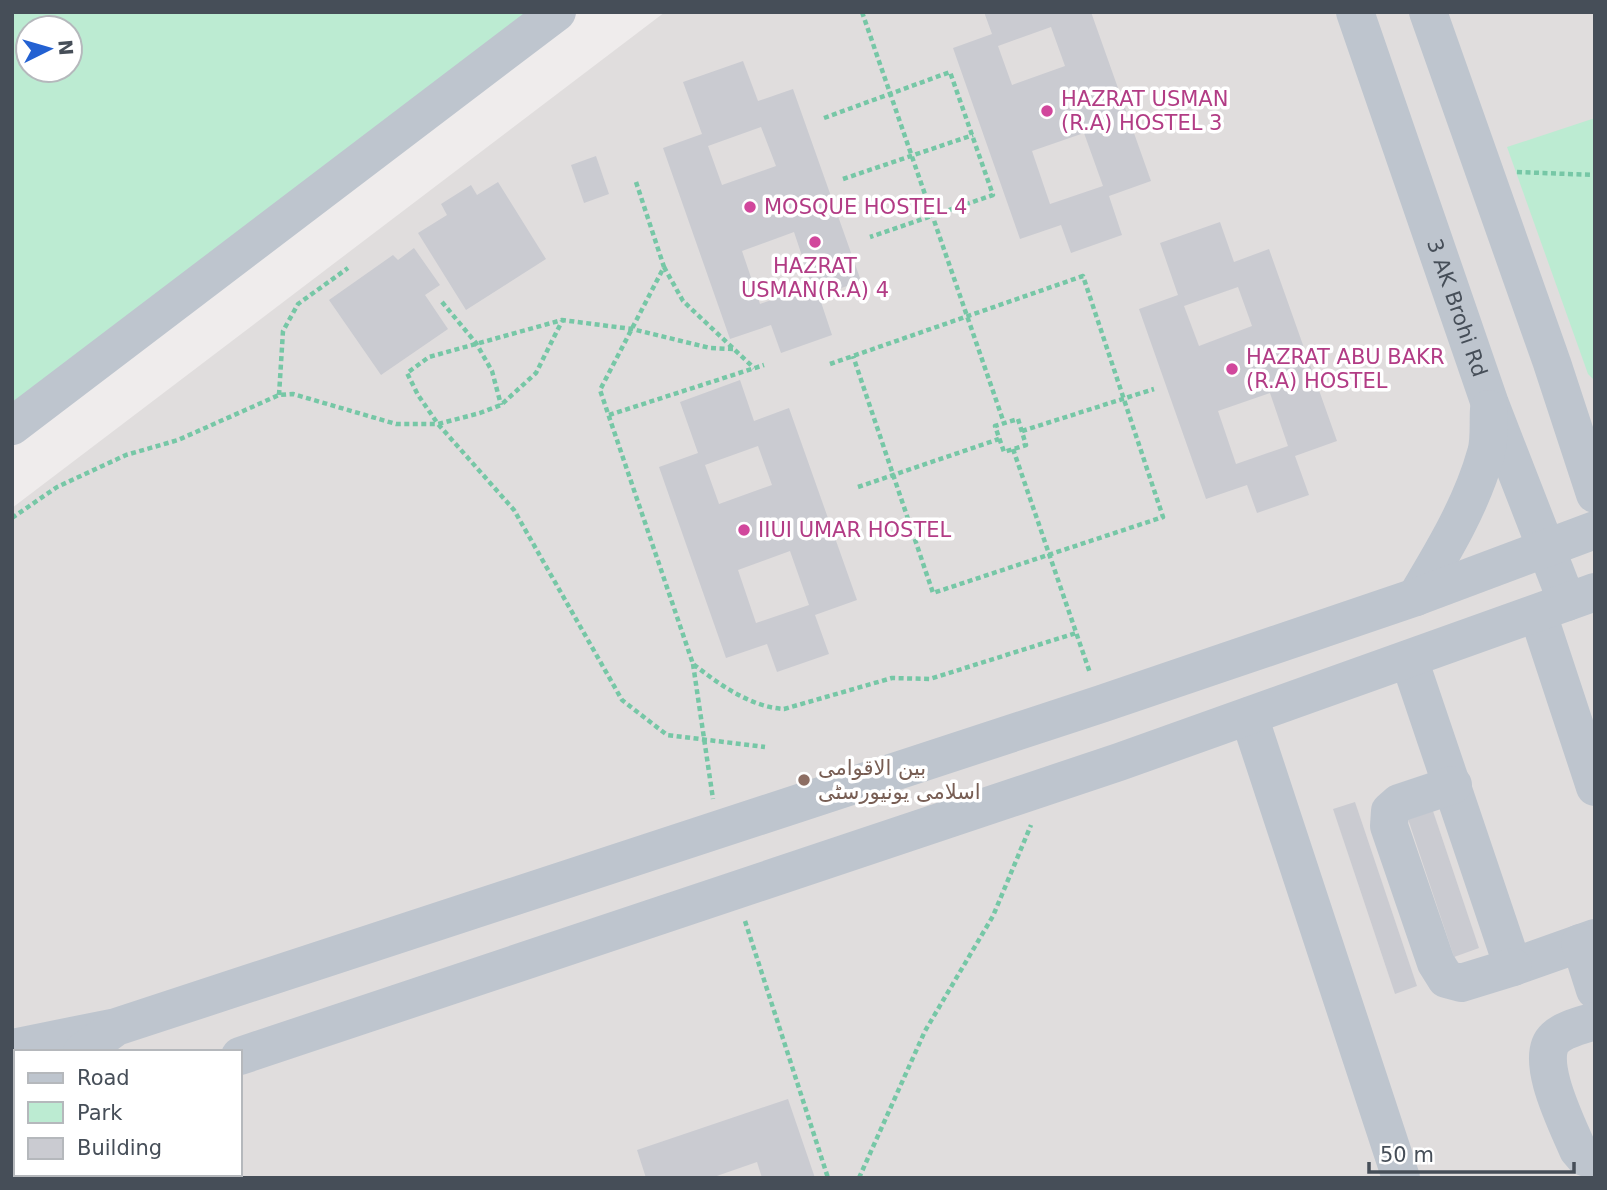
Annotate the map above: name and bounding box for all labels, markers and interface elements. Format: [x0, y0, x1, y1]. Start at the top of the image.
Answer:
north arrow [14, 14, 84, 84]
text: N [54, 39, 78, 56]
place label: HAZRAT USMAN (R.A) HOSTEL 3 [1061, 87, 1228, 135]
marker: HAZRAT USMAN (R.A) HOSTEL 3 [1039, 103, 1055, 119]
place label: MOSQUE HOSTEL 4 [764, 195, 967, 219]
marker: MOSQUE HOSTEL 4 [742, 199, 758, 215]
marker: HAZRAT USMAN(R.A) 4 [807, 234, 823, 250]
street label: 3 AK Brohi Rd [1422, 236, 1492, 380]
place label: HAZRAT USMAN(R.A) 4 [741, 254, 889, 302]
place label: HAZRAT ABU BAKR (R.A) HOSTEL [1246, 345, 1444, 393]
marker: HAZRAT ABU BAKR (R.A) HOSTEL [1224, 361, 1240, 377]
place label: IIUI UMAR HOSTEL [758, 518, 951, 542]
marker: IIUI UMAR HOSTEL [736, 522, 752, 538]
place label: بین الاقوامی اسلامی یونیورسٹی [818, 756, 981, 804]
marker: بین الاقوامی اسلامی یونیورسٹی [796, 772, 812, 788]
legend [14, 1050, 242, 1176]
text: Road [77, 1066, 130, 1090]
text: Park [77, 1101, 123, 1125]
scale bar [1369, 1130, 1574, 1174]
text: Building [77, 1136, 162, 1160]
text: 50 m [1380, 1143, 1434, 1167]

